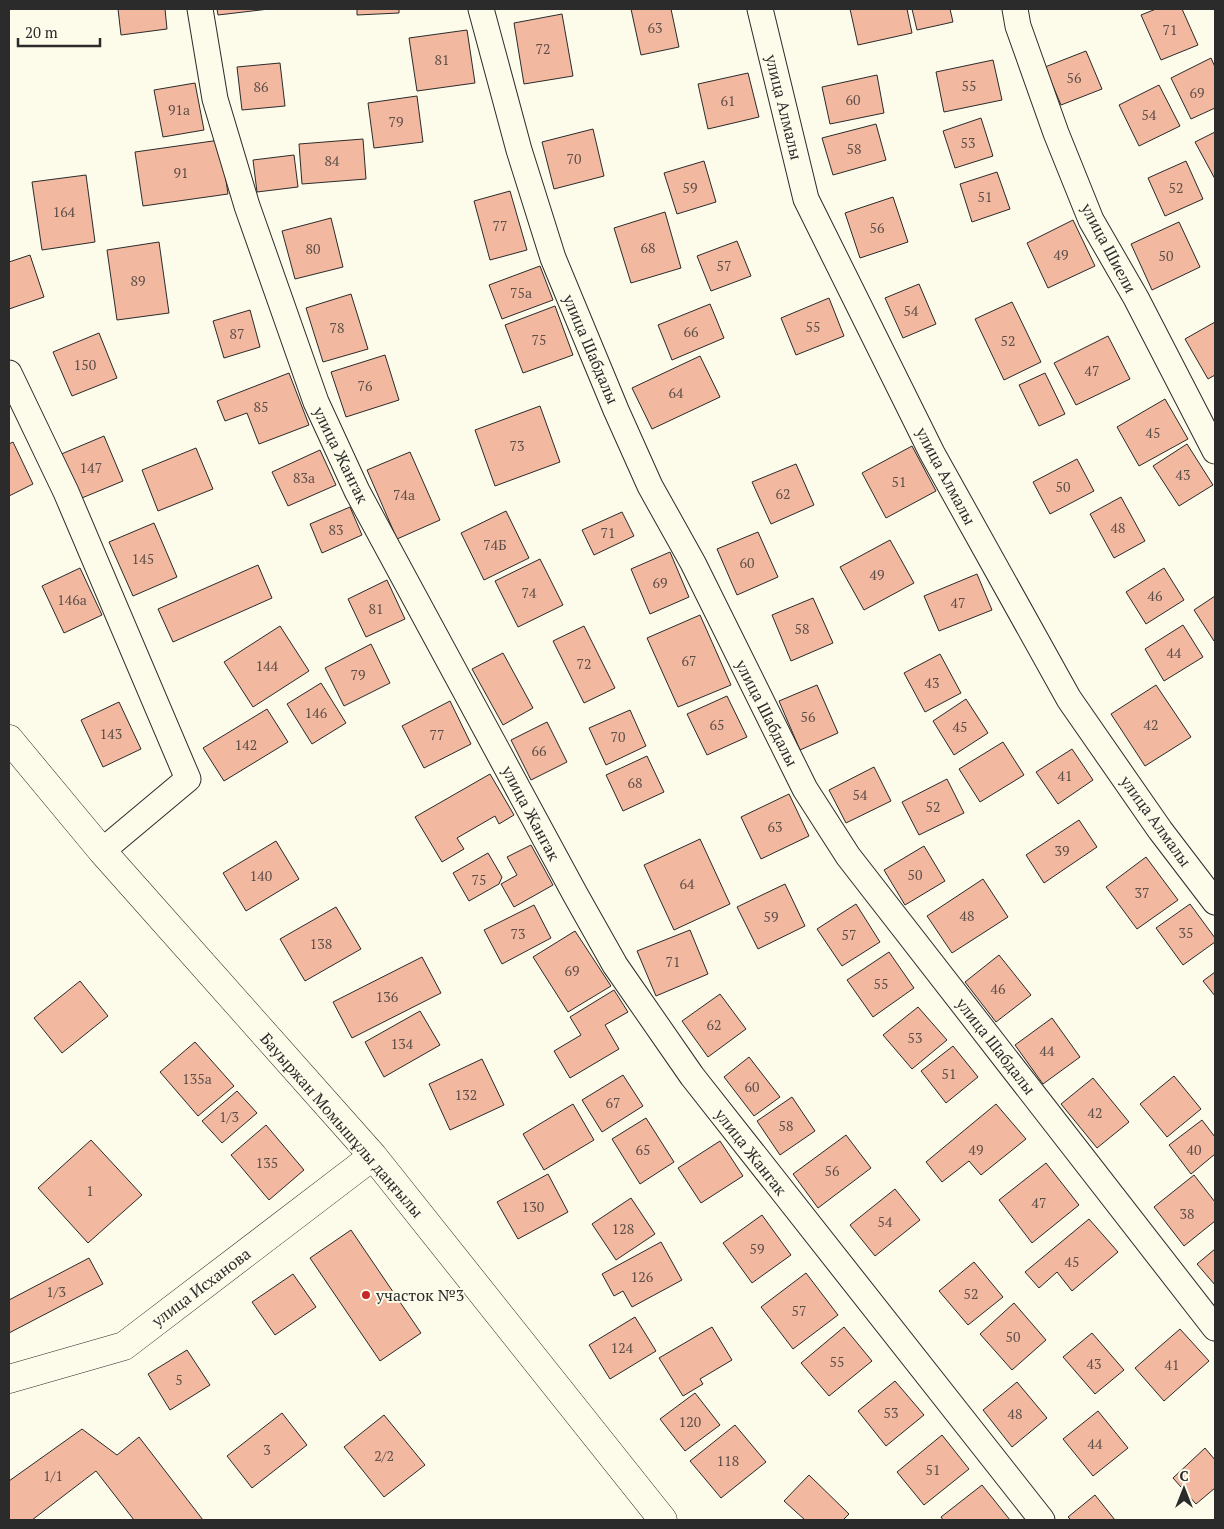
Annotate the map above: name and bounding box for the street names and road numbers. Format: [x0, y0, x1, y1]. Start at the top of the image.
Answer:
street label: улица Алмалы [760, 51, 808, 162]
street label: улица Шиели [1076, 198, 1142, 297]
street label: улица Шабдалы [558, 290, 624, 407]
street label: улица Жангак [308, 402, 374, 507]
street label: улица Алмалы [911, 422, 981, 529]
street label: улица Шабдалы [730, 655, 803, 770]
street label: улица Жангак [496, 761, 565, 865]
street label: улица Алмалы [1115, 770, 1197, 871]
street label: улица Шабдалы [951, 992, 1041, 1099]
street label: Бауыржан Момышұлы даңғылы [255, 1028, 429, 1222]
street label: улица Жангак [710, 1103, 792, 1200]
street label: улица Исханова [146, 1243, 255, 1332]

